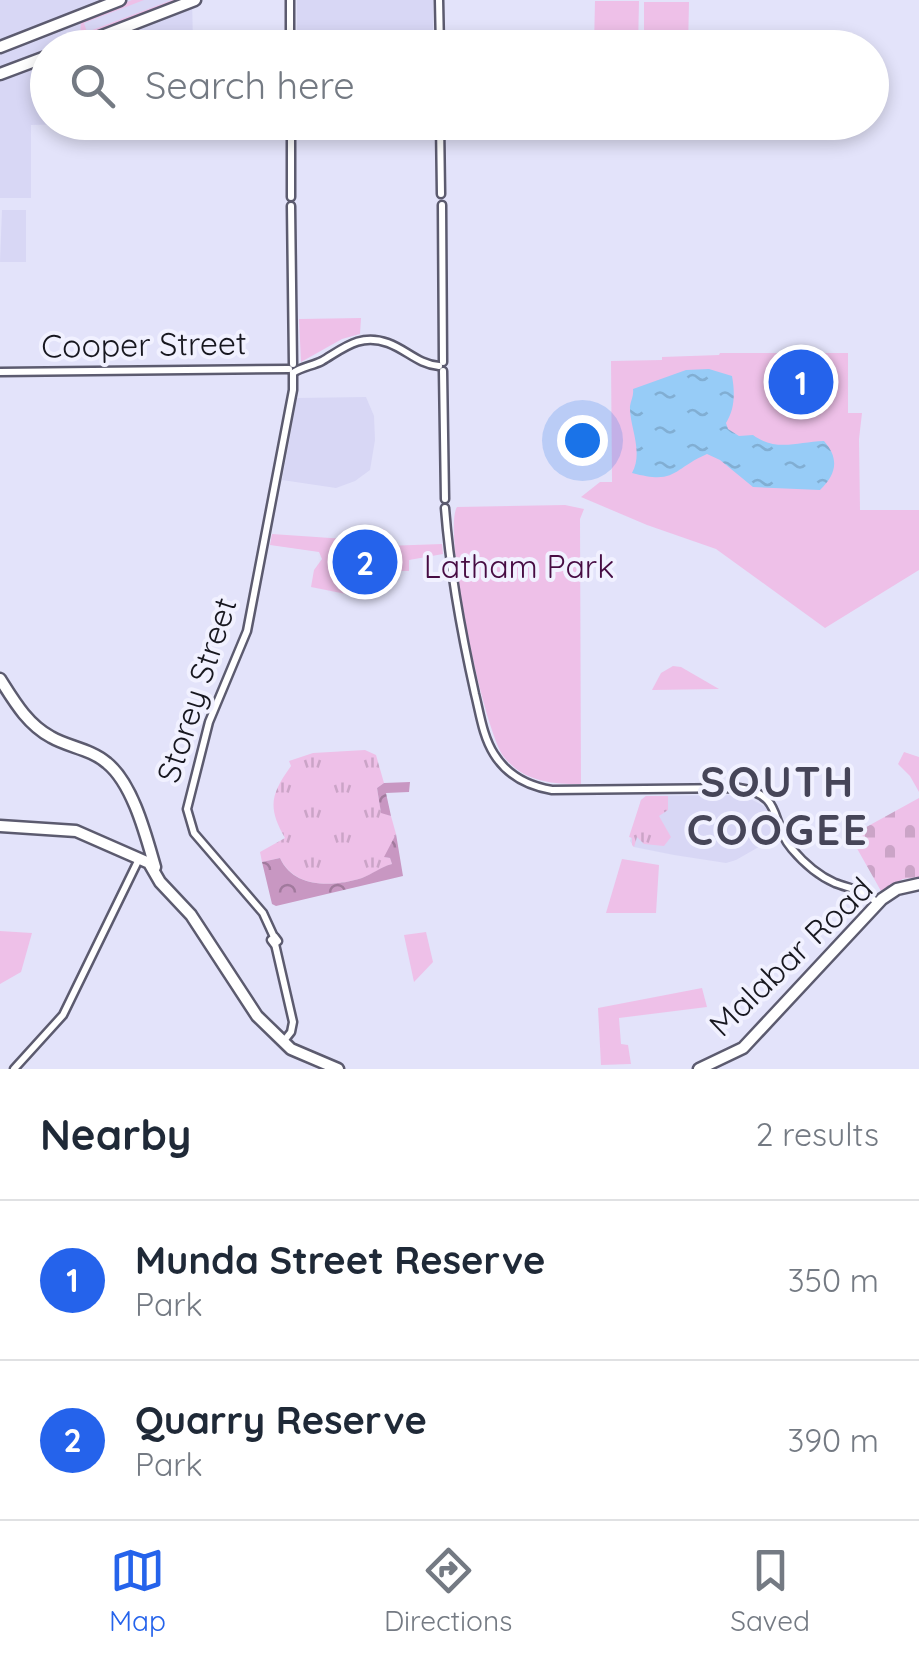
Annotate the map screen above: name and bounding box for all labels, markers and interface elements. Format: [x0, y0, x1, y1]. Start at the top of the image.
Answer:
search box [30, 30, 889, 140]
icon: search [65, 58, 120, 113]
text: Search here [145, 61, 355, 109]
street label: Cooper Street [41, 322, 247, 366]
pin: 1 [768, 344, 834, 420]
your location [557, 415, 608, 466]
pin: 2 [332, 524, 398, 600]
park label: Latham Park [424, 546, 614, 586]
street label: Storey Street [147, 592, 245, 787]
district label: SOUTH COOGEE [687, 755, 869, 856]
street label: Malabar Road [700, 868, 880, 1044]
text: Nearby [40, 1108, 191, 1161]
text: 2 results [756, 1114, 879, 1154]
text: Munda Street Reserve [135, 1236, 545, 1284]
text: 1 [66, 1260, 79, 1300]
text: 350 m [788, 1260, 879, 1300]
text: Park [135, 1284, 203, 1324]
text: Quarry Reserve [135, 1396, 427, 1444]
text: 2 [63, 1420, 82, 1460]
text: 390 m [787, 1420, 879, 1460]
text: Park [135, 1444, 203, 1484]
tab: Map [109, 1543, 166, 1638]
tab: Directions [384, 1543, 512, 1638]
tab: Saved [730, 1543, 810, 1638]

